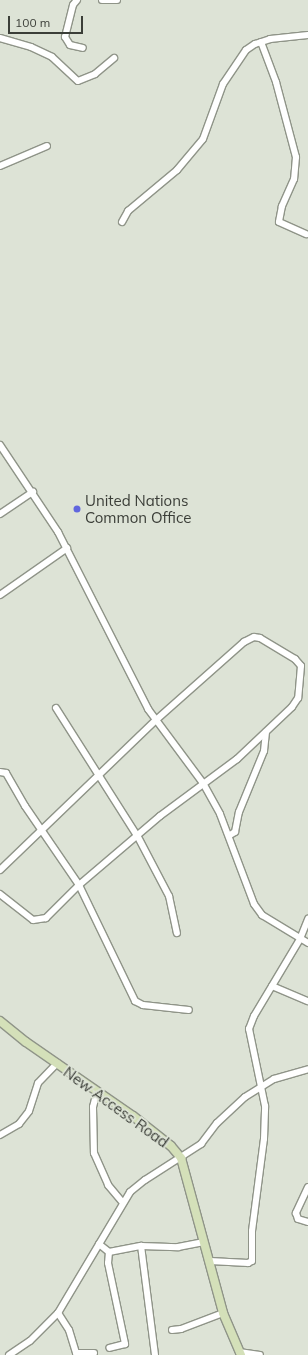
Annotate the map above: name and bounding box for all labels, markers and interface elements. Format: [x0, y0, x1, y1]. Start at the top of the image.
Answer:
scale bar [10, 8, 85, 34]
text: 100 m [15, 15, 50, 30]
place label: United Nations Common Office [85, 491, 191, 526]
marker: United Nations Common Office [72, 504, 82, 514]
street label: New Access Road [60, 1063, 172, 1151]

